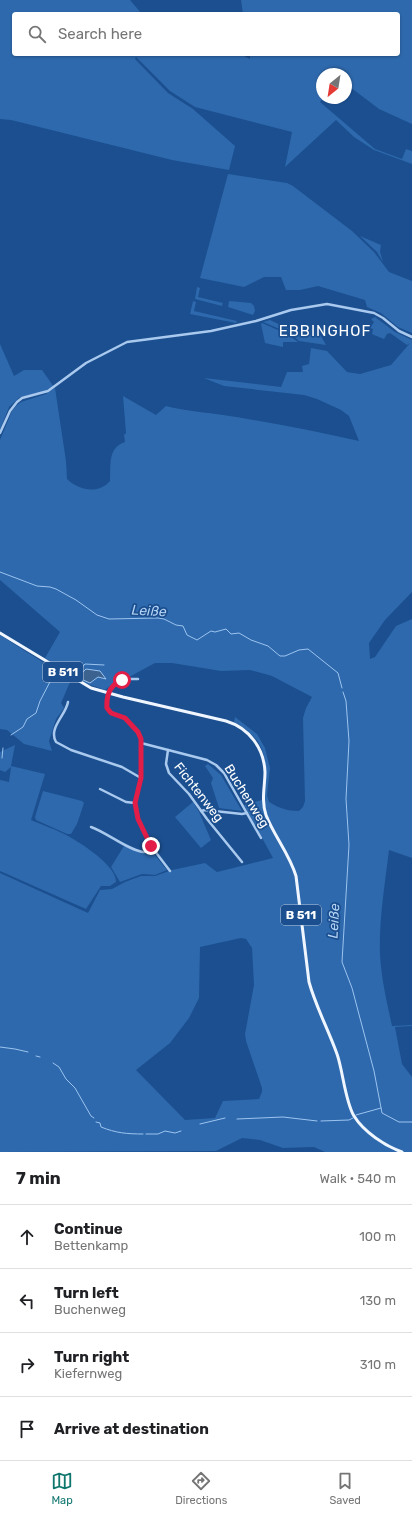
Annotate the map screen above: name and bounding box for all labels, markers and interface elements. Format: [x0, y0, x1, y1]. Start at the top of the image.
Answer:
search box [12, 12, 400, 56]
icon: search [26, 23, 48, 45]
text: Search here [58, 25, 142, 43]
north arrow [316, 68, 352, 104]
district label: EBBINGHOF [279, 322, 371, 340]
water label: Leiße [131, 602, 167, 620]
road number: B 511 [43, 662, 83, 682]
route start [113, 671, 131, 689]
street label: Fichtenweg [170, 759, 227, 825]
street label: Buchenweg [221, 762, 272, 831]
route end [142, 837, 160, 855]
water label: Leiße [325, 903, 343, 939]
road number: B 511 [281, 905, 321, 925]
text: 7 min [16, 1168, 61, 1188]
text: Walk · 540 m [320, 1171, 396, 1186]
text: Continue [54, 1220, 123, 1238]
icon: ahead [16, 1226, 38, 1248]
text: 100 m [359, 1229, 396, 1244]
text: Bettenkamp [54, 1238, 128, 1253]
text: Turn left [54, 1284, 119, 1302]
icon: left [16, 1290, 38, 1312]
text: 130 m [360, 1293, 396, 1308]
text: Buchenweg [54, 1302, 126, 1317]
text: Turn right [54, 1348, 129, 1366]
icon: right [16, 1354, 38, 1376]
text: 310 m [360, 1357, 396, 1372]
text: Kiefernweg [54, 1366, 122, 1381]
icon: arrive [16, 1418, 38, 1440]
text: Arrive at destination [54, 1420, 209, 1438]
tab: Map [51, 1470, 73, 1507]
tab: Directions [175, 1470, 227, 1507]
tab: Saved [330, 1470, 361, 1507]

